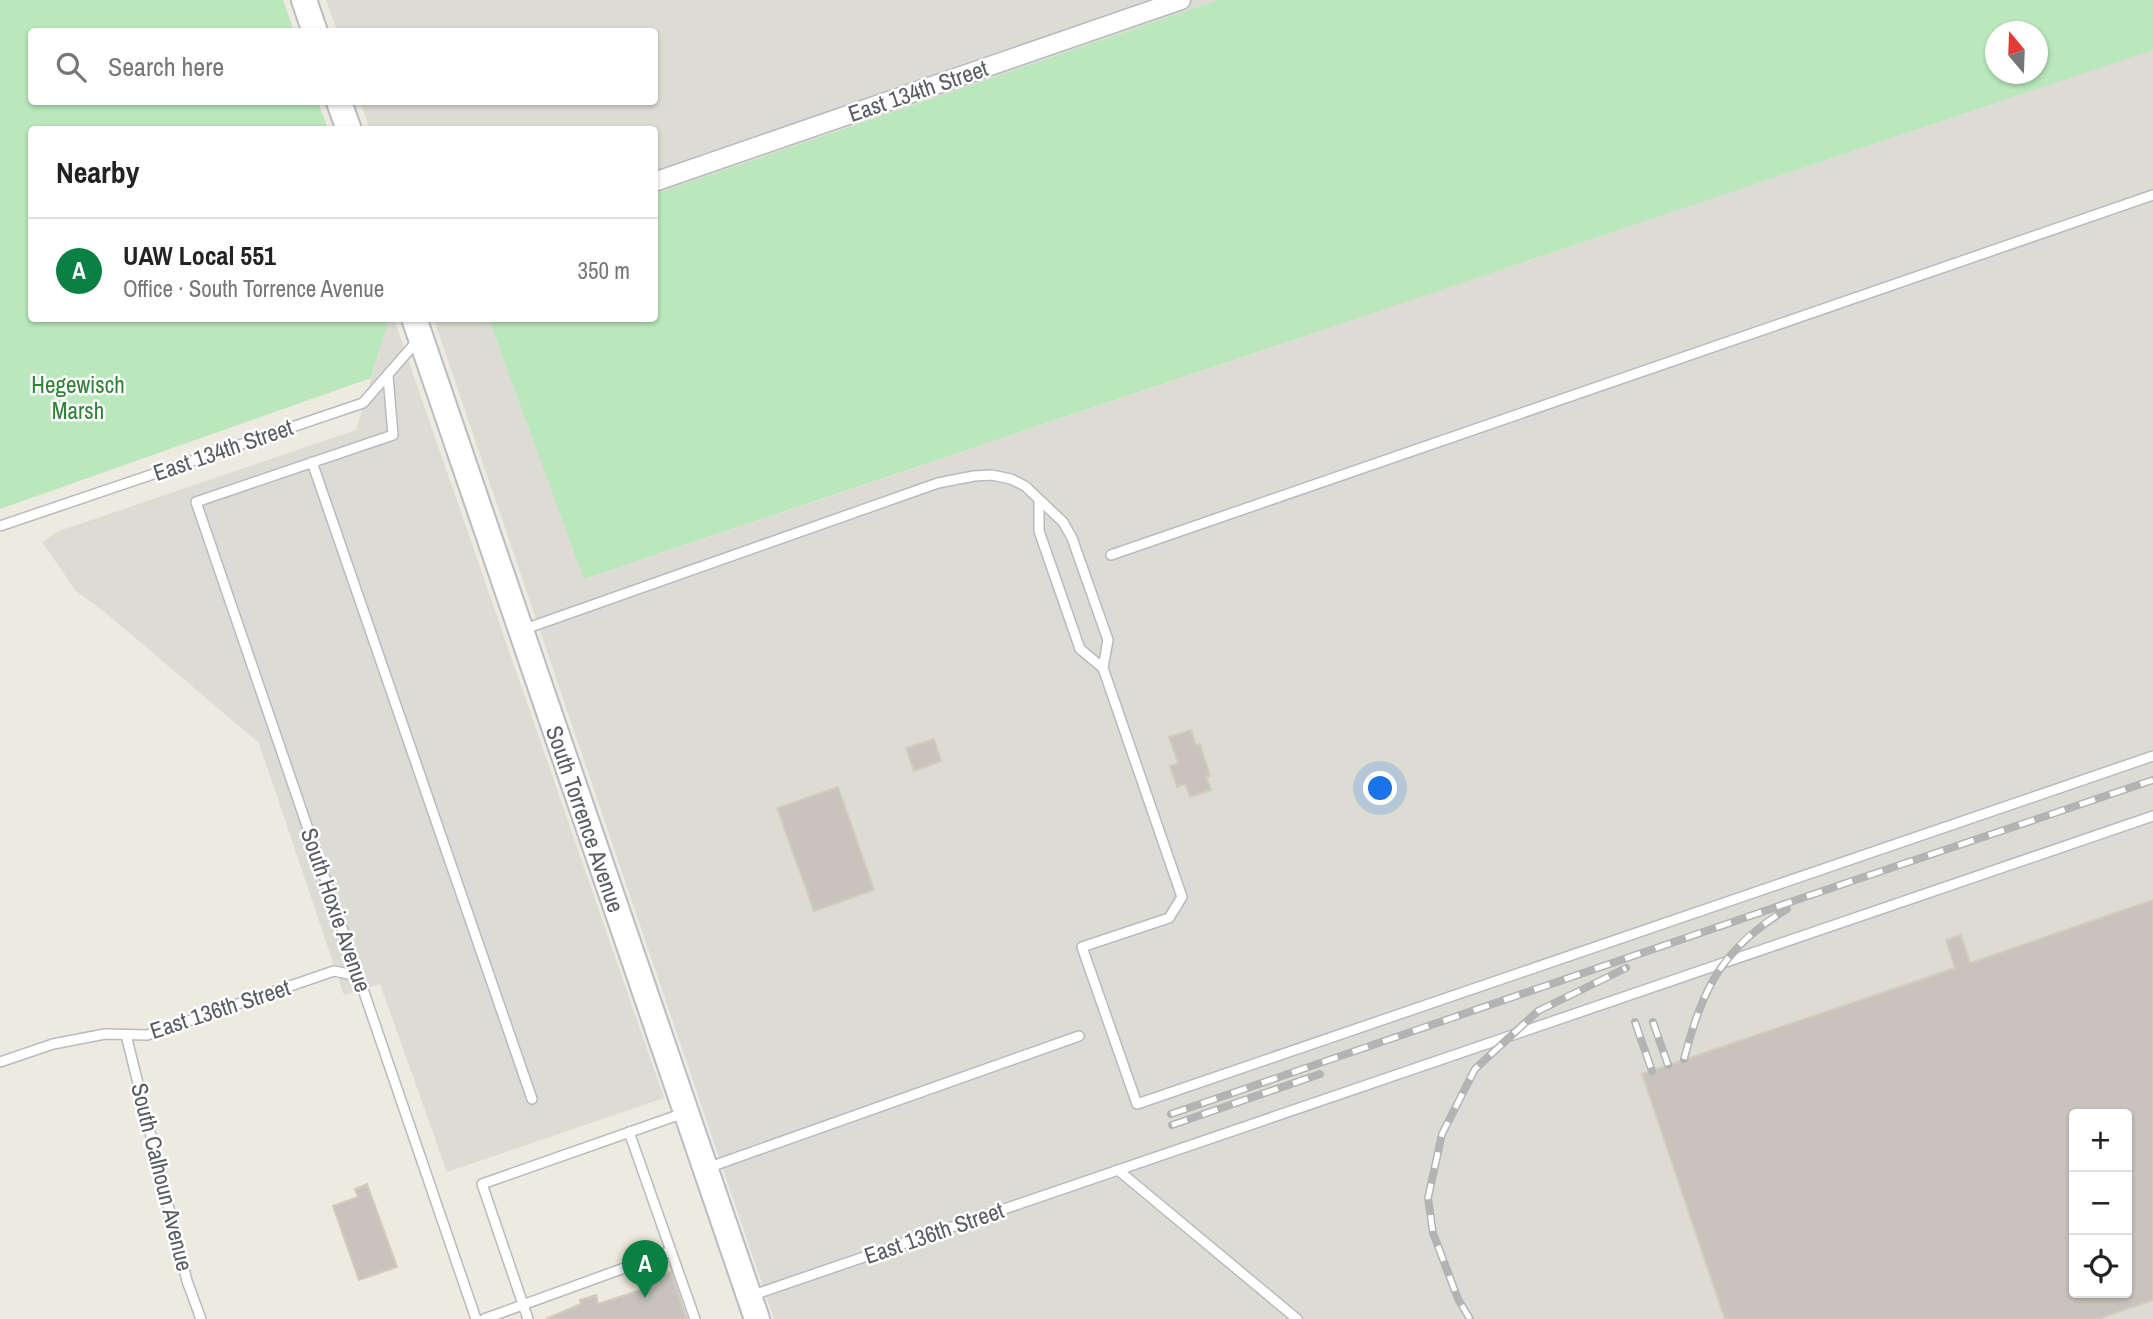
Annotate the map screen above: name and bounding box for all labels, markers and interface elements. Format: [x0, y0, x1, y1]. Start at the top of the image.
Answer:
north arrow [1985, 21, 2048, 84]
search box [28, 28, 658, 105]
icon: search [52, 48, 90, 86]
text: Search here [108, 49, 224, 84]
street label: East 134th Street [844, 52, 992, 129]
text: Nearby [56, 152, 139, 192]
text: UAW Local 551 [123, 238, 276, 273]
text: A [72, 255, 86, 286]
text: 350 m [578, 255, 630, 286]
text: Office · South Torrence Avenue [123, 273, 384, 304]
park label: Hegewisch Marsh [31, 369, 125, 426]
street label: East 134th Street [149, 411, 297, 488]
street label: South Torrence Avenue [539, 721, 632, 916]
your location [1363, 771, 1397, 805]
street label: South Hoxie Avenue [294, 824, 379, 996]
street label: East 136th Street [146, 971, 294, 1046]
street label: South Calhoun Avenue [124, 1080, 201, 1274]
map controls [2069, 1109, 2132, 1298]
button: + [2069, 1109, 2132, 1172]
button: − [2069, 1172, 2132, 1235]
street label: East 136th Street [860, 1194, 1008, 1271]
button: locate [2069, 1235, 2132, 1298]
pin: A [622, 1240, 668, 1298]

